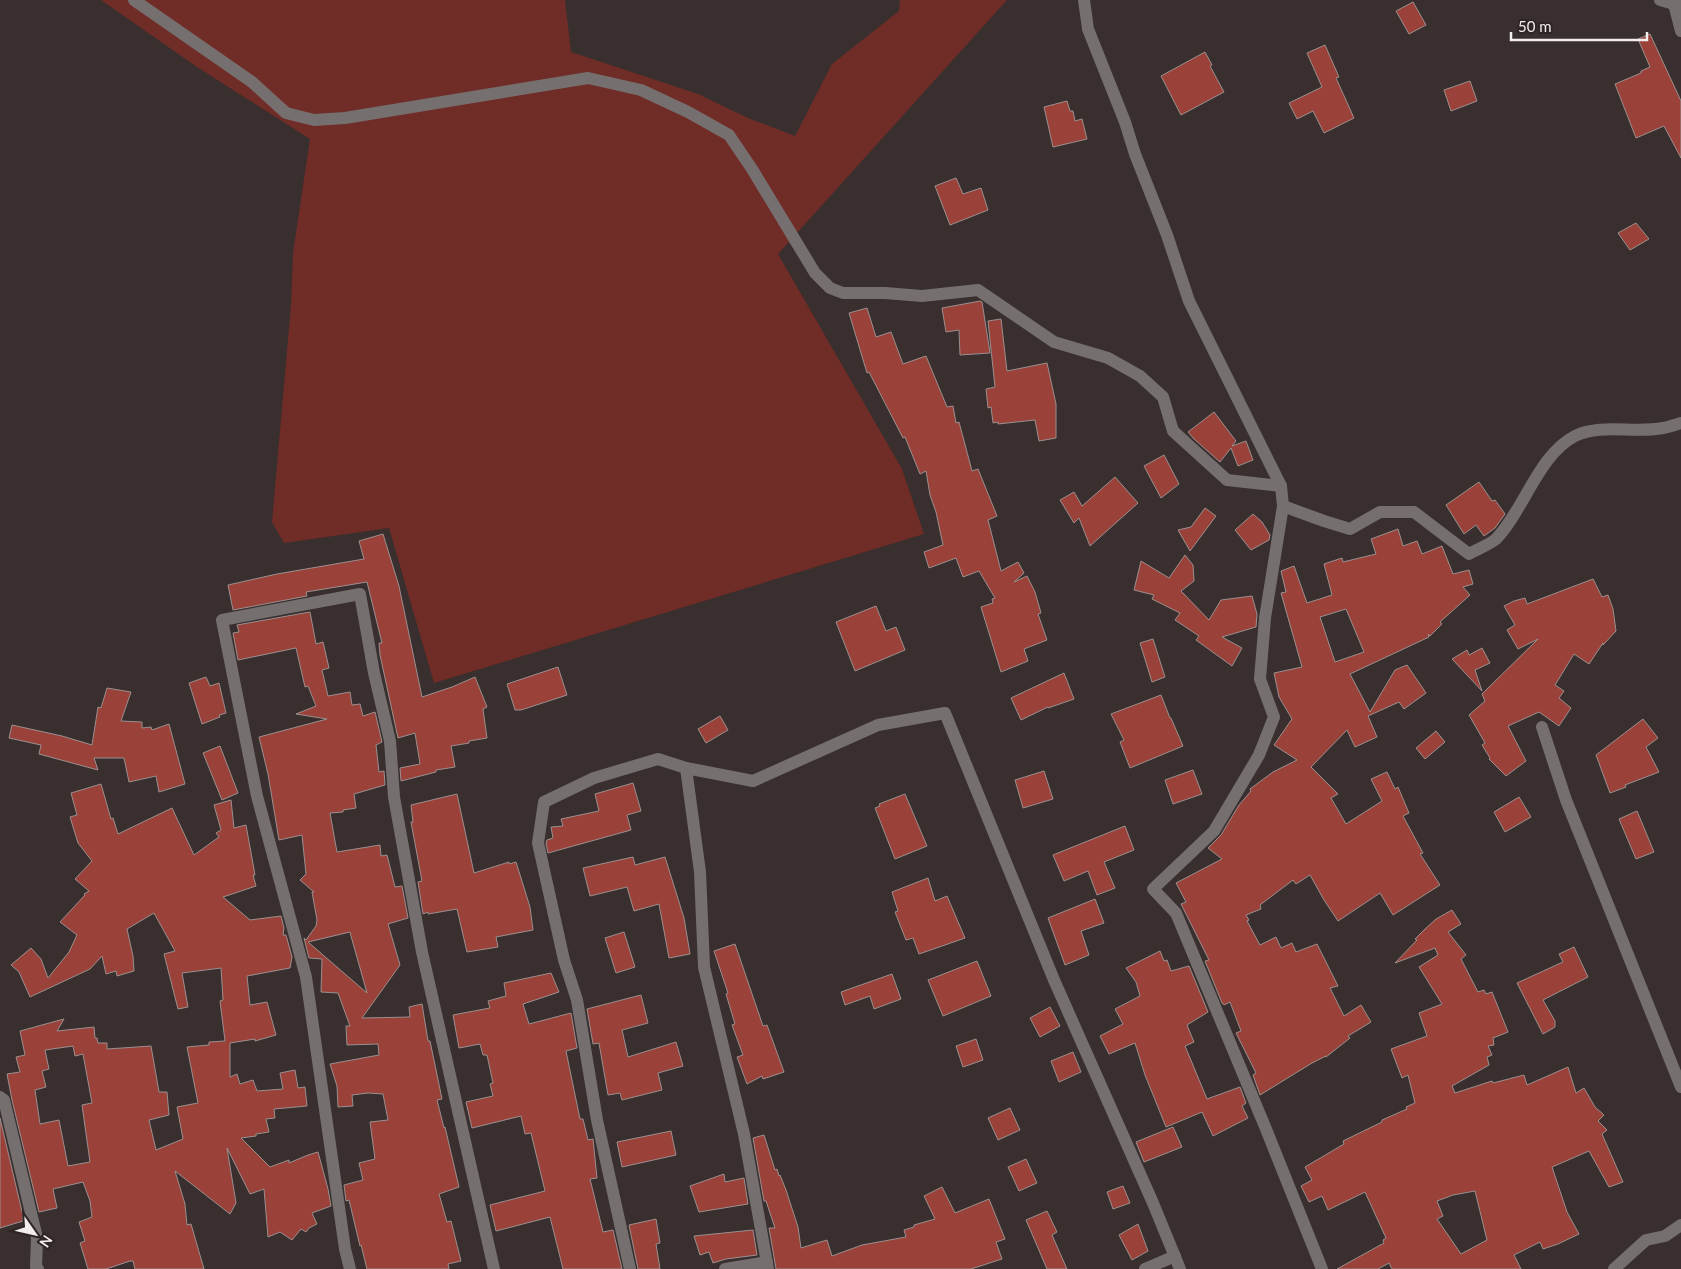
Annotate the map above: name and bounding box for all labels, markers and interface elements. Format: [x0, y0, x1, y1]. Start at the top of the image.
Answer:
scale bar [1511, 10, 1647, 42]
text: 50 m [1518, 17, 1552, 35]
north arrow [10, 1209, 60, 1259]
text: N [36, 1232, 56, 1251]

